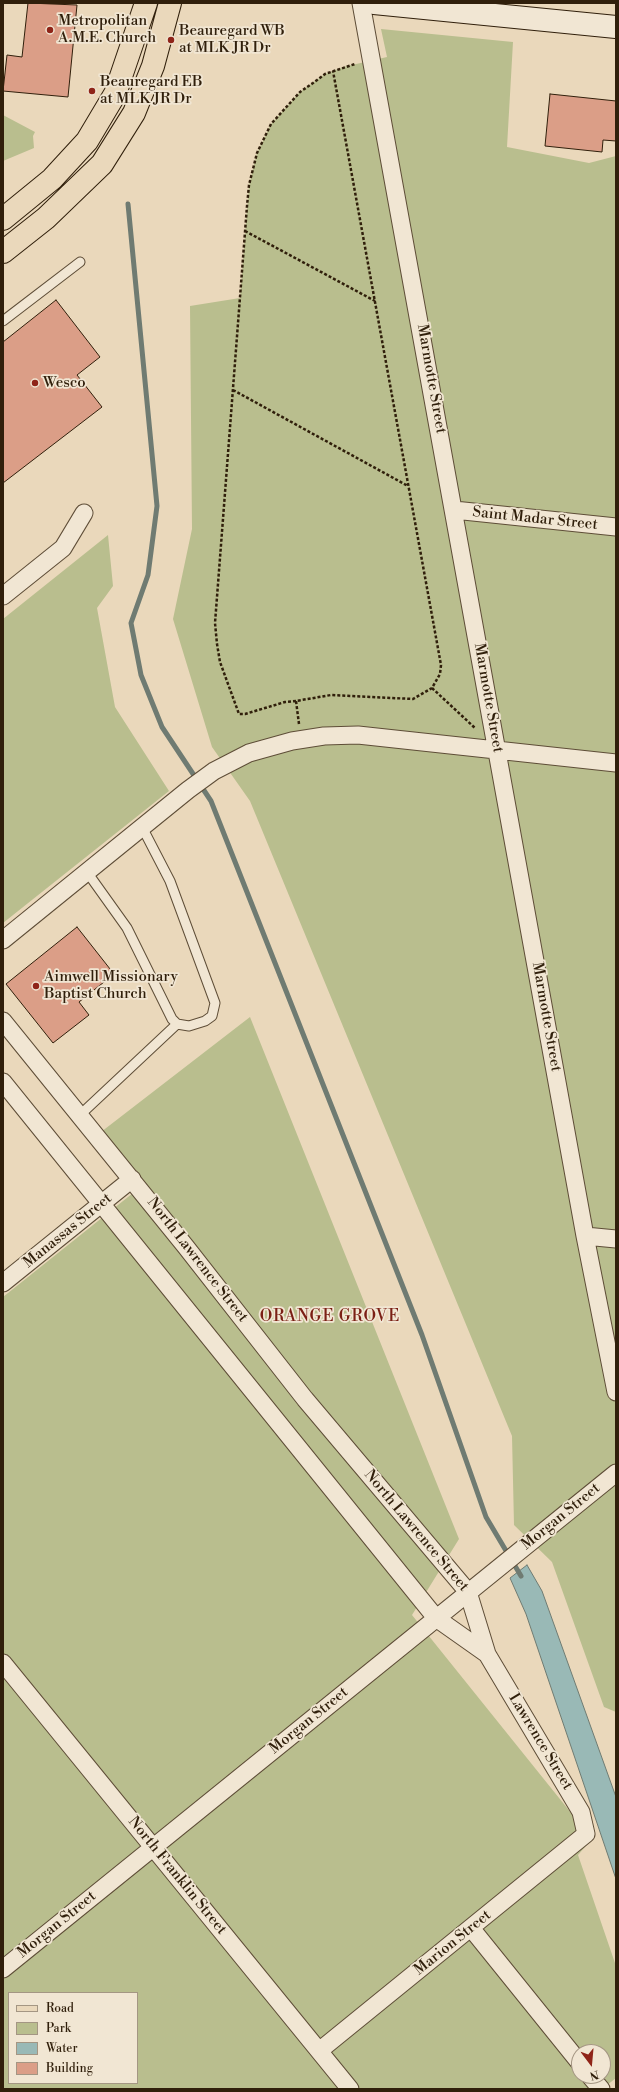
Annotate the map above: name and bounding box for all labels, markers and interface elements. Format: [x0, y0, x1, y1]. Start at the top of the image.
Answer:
place label: Metropolitan A.M.E. Church [58, 12, 156, 47]
place label: Beauregard WB at MLK JR Dr [179, 22, 285, 57]
marker: Metropolitan A.M.E. Church [45, 25, 55, 35]
marker: Beauregard WB at MLK JR Dr [166, 35, 176, 45]
place label: Beauregard EB at MLK JR Dr [100, 73, 202, 108]
marker: Beauregard EB at MLK JR Dr [87, 86, 97, 96]
street label: Marmotte Street [413, 323, 449, 435]
place label: Wesco [43, 374, 86, 392]
marker: Wesco [30, 378, 40, 388]
street label: Saint Madar Street [472, 503, 598, 535]
street label: Marmotte Street [470, 642, 506, 754]
street label: Marmotte Street [528, 961, 564, 1073]
place label: Aimwell Missionary Baptist Church [44, 968, 178, 1003]
marker: Aimwell Missionary Baptist Church [31, 981, 41, 991]
street label: Manassas Street [20, 1190, 116, 1272]
street label: North Lawrence Street [143, 1194, 251, 1326]
district label: ORANGE GROVE [260, 1307, 400, 1327]
street label: North Lawrence Street [360, 1466, 472, 1596]
street label: Morgan Street [518, 1480, 604, 1554]
street label: Morgan Street [266, 1684, 352, 1758]
street label: Lawrence Street [504, 1690, 576, 1794]
street label: North Franklin Street [124, 1813, 230, 1939]
street label: Morgan Street [14, 1888, 100, 1962]
street label: Marion Street [411, 1906, 495, 1980]
legend [8, 1992, 138, 2084]
text: Road [46, 2001, 74, 2016]
text: Park [46, 2021, 71, 2036]
text: Water [46, 2041, 78, 2056]
north arrow [571, 2044, 611, 2084]
text: Building [46, 2061, 93, 2076]
text: N [588, 2067, 600, 2083]

